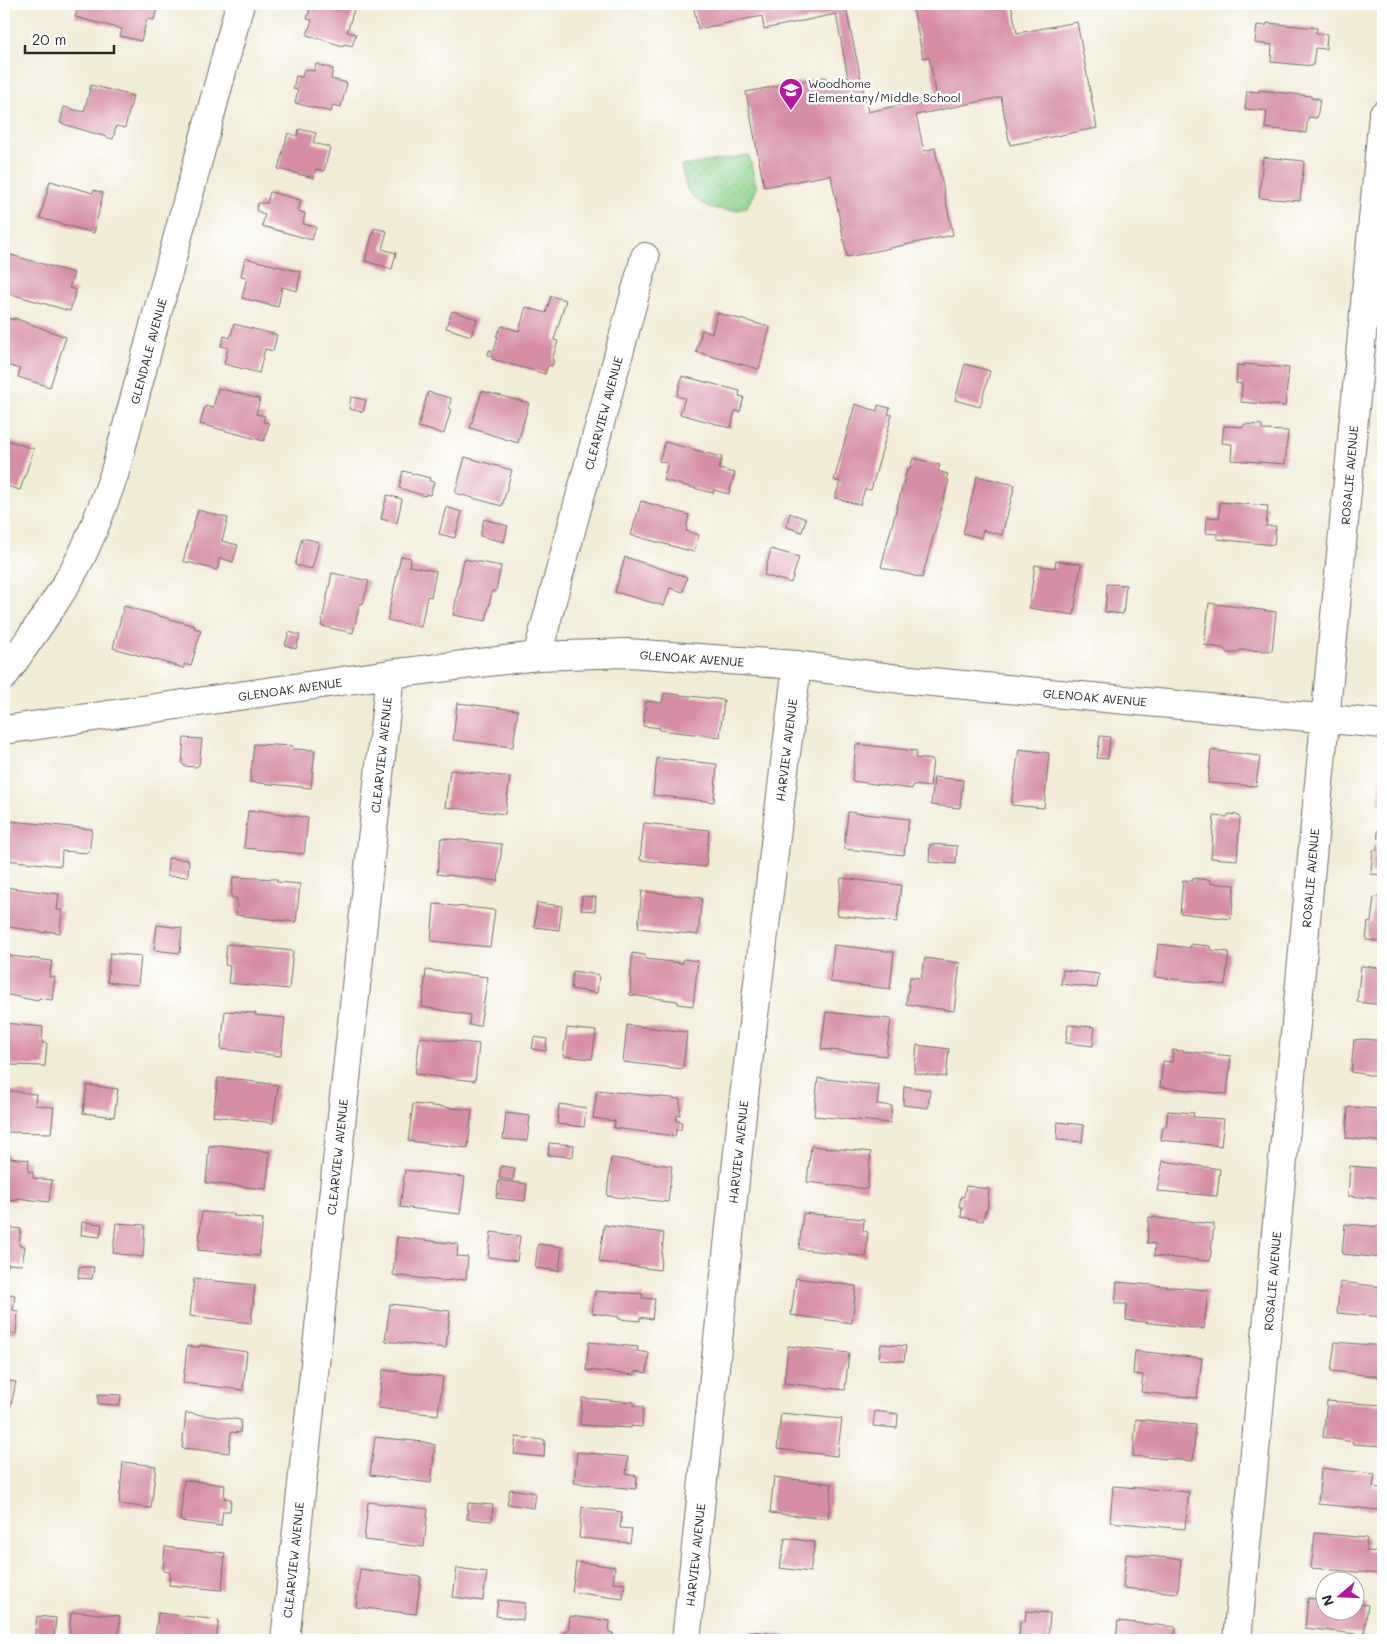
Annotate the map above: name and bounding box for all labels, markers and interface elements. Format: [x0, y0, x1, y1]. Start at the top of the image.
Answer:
scale bar [25, 22, 114, 54]
text: 20 m [32, 29, 66, 49]
place label: Woodhome Elementary/Middle School [808, 75, 961, 105]
school or university icon: Woodhome Elementary/Middle School [778, 77, 804, 111]
street label: GLENDALE AVENUE [126, 296, 170, 406]
street label: CLEARVIEW AVENUE [580, 354, 626, 471]
street label: ROSALIE AVENUE [1337, 425, 1361, 525]
street label: GLENOAK AVENUE [639, 646, 745, 670]
street label: GLENOAK AVENUE [237, 674, 343, 704]
street label: GLENOAK AVENUE [1042, 684, 1148, 710]
street label: CLEARVIEW AVENUE [367, 696, 395, 814]
street label: HARVIEW AVENUE [772, 697, 800, 802]
street label: ROSALIE AVENUE [1298, 828, 1322, 928]
street label: CLEARVIEW AVENUE [323, 1098, 351, 1216]
street label: HARVIEW AVENUE [725, 1100, 751, 1204]
street label: ROSALIE AVENUE [1260, 1231, 1284, 1331]
street label: CLEARVIEW AVENUE [279, 1501, 307, 1619]
street label: HARVIEW AVENUE [682, 1503, 708, 1607]
north arrow [1314, 1572, 1364, 1622]
text: N [1317, 1592, 1338, 1609]

